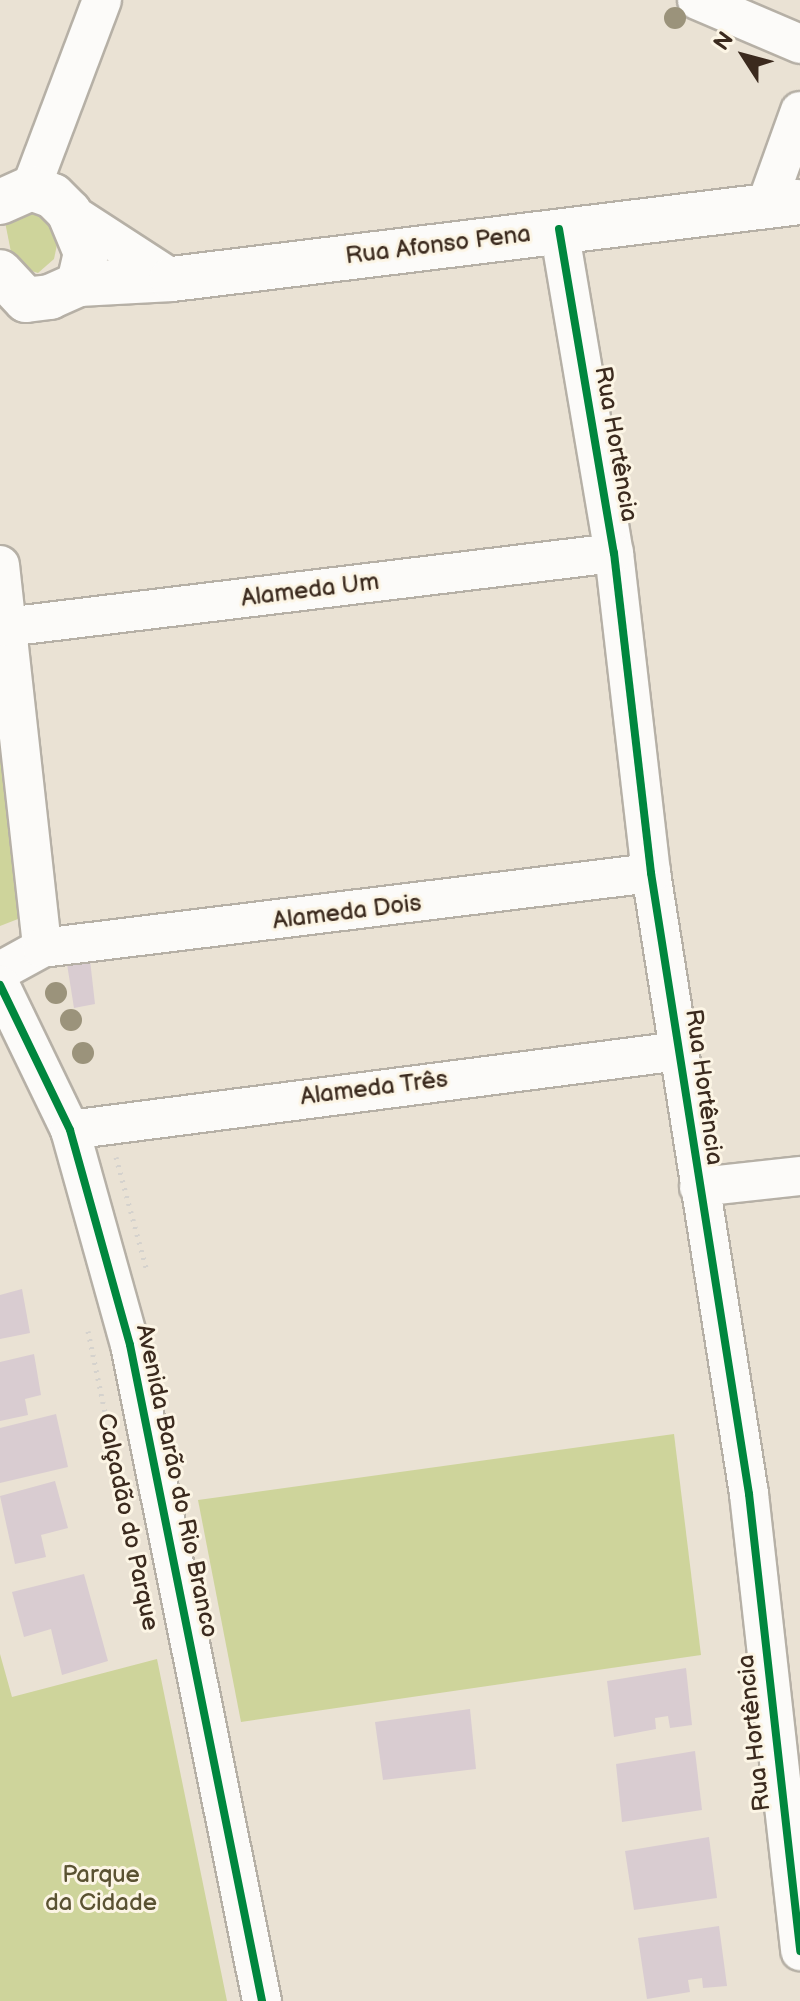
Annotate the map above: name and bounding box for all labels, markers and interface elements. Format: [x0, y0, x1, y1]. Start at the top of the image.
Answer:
north arrow [704, 16, 784, 96]
text: N [708, 27, 740, 56]
street label: Rua Afonso Pena [344, 219, 532, 271]
street label: Rua Hortência [588, 364, 644, 524]
street label: Alameda Um [239, 567, 381, 613]
street label: Alameda Dois [271, 889, 423, 935]
street label: Rua Hortência [679, 1007, 729, 1167]
street label: Alameda Três [298, 1065, 450, 1111]
street label: Avenida Barão do Rio Branco [130, 1322, 224, 1640]
street label: Calçadão do Parque [91, 1411, 165, 1633]
street label: Rua Hortência [731, 1653, 777, 1813]
park label: Parque da Cidade [45, 1861, 157, 1917]

